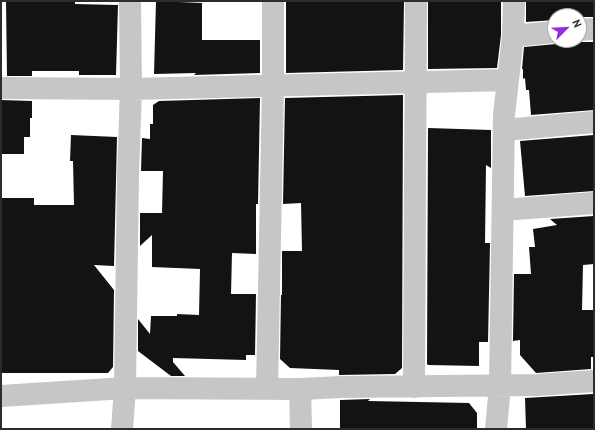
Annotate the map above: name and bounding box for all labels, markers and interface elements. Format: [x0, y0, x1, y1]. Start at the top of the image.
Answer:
north arrow [547, 8, 587, 48]
text: N [569, 17, 585, 30]

